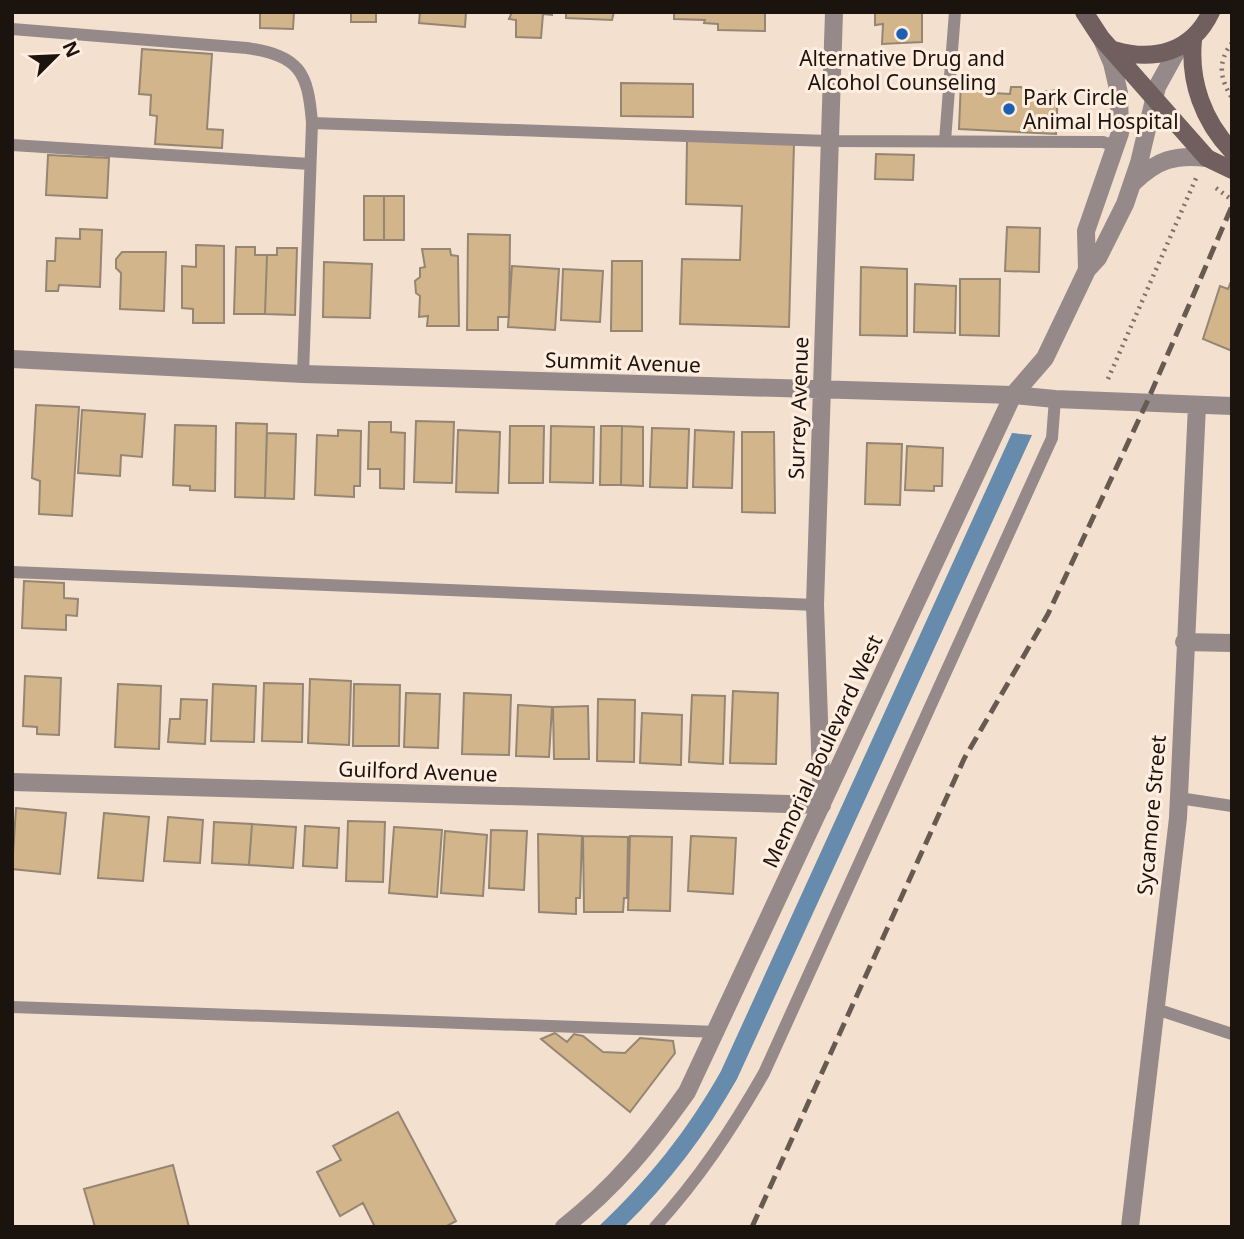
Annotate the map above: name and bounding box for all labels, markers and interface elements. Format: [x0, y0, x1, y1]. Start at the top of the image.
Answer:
north arrow [21, 21, 91, 91]
marker: Alternative Drug and Alcohol Counseling [894, 26, 910, 42]
text: N [57, 37, 87, 61]
place label: Alternative Drug and Alcohol Counseling [799, 44, 1005, 96]
place label: Park Circle Animal Hospital [1023, 83, 1179, 135]
marker: Park Circle Animal Hospital [1001, 101, 1017, 117]
street label: Surrey Avenue [782, 336, 814, 480]
street label: Summit Avenue [545, 345, 701, 379]
street label: Memorial Boulevard West [756, 630, 889, 872]
street label: Sycamore Street [1130, 733, 1172, 896]
street label: Guilford Avenue [338, 754, 498, 788]

